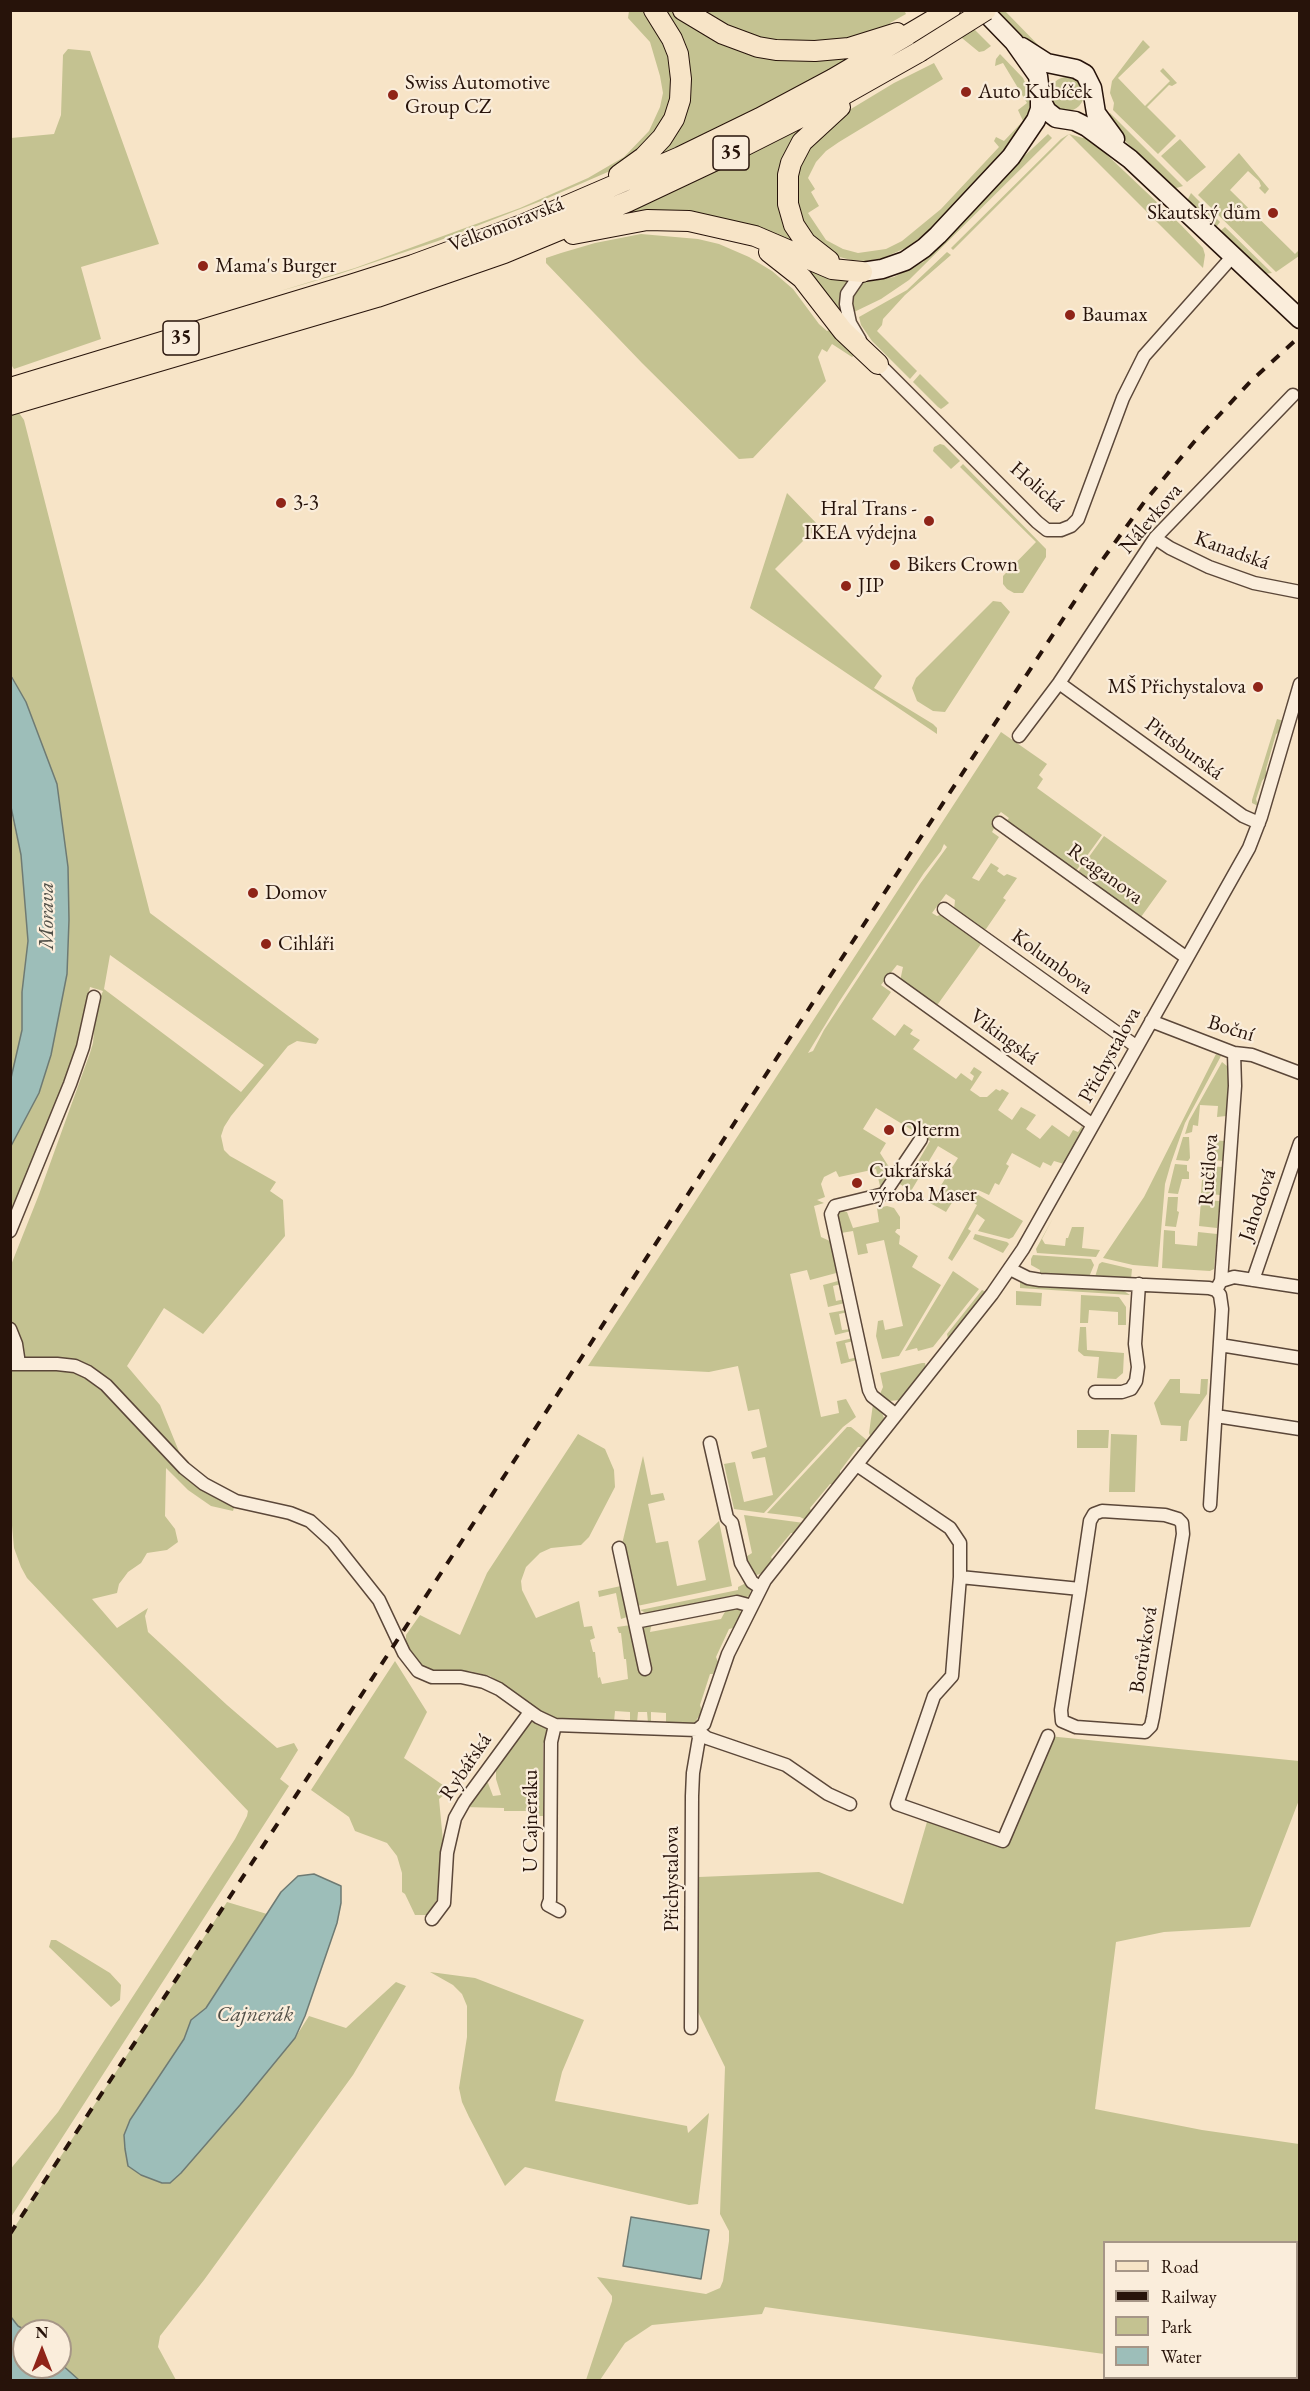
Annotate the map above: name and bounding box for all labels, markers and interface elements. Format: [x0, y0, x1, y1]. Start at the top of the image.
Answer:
place label: Swiss Automotive Group CZ [405, 70, 550, 120]
place label: Auto Kubíček [978, 79, 1092, 105]
marker: Auto Kubíček [959, 85, 973, 99]
marker: Swiss Automotive Group CZ [386, 88, 400, 102]
road number: 35 [713, 136, 749, 170]
street label: Velkomoravská [445, 191, 567, 259]
place label: Skautský dům [1147, 200, 1261, 226]
marker: Skautský dům [1266, 206, 1280, 220]
place label: Mama's Burger [215, 253, 337, 279]
marker: Mama's Burger [196, 259, 210, 273]
place label: Baumax [1082, 302, 1148, 328]
marker: Baumax [1063, 308, 1077, 322]
road number: 35 [163, 321, 199, 355]
street label: Holická [1005, 456, 1069, 518]
street label: Nálevkova [1114, 478, 1188, 560]
place label: 3-3 [293, 490, 319, 516]
marker: 3-3 [274, 496, 288, 510]
place label: Hral Trans - IKEA výdejna [804, 496, 917, 546]
marker: Hral Trans - IKEA výdejna [922, 514, 936, 528]
street label: Kanadská [1191, 526, 1273, 576]
place label: Bikers Crown [907, 552, 1018, 578]
marker: Bikers Crown [888, 558, 902, 572]
place label: JIP [858, 573, 884, 599]
marker: JIP [839, 579, 853, 593]
place label: MŠ Přichystalova [1108, 674, 1246, 700]
marker: MŠ Přichystalova [1251, 680, 1265, 694]
street label: Pittsburská [1140, 712, 1228, 786]
street label: Reaganova [1062, 838, 1148, 910]
place label: Domov [265, 880, 327, 906]
water label: Morava [34, 882, 60, 950]
marker: Domov [246, 886, 260, 900]
street label: Kolumbova [1006, 924, 1098, 1000]
place label: Cihláři [278, 931, 334, 957]
marker: Cihláři [259, 937, 273, 951]
street label: Přichystalova [1073, 1003, 1147, 1107]
street label: Vikingská [965, 1004, 1043, 1070]
street label: Boční [1205, 1010, 1257, 1048]
place label: Olterm [901, 1117, 960, 1143]
marker: Olterm [882, 1123, 896, 1137]
street label: Ručilova [1194, 1133, 1224, 1207]
place label: Cukrářská výroba Maser [869, 1158, 977, 1208]
street label: Jahodová [1234, 1166, 1282, 1244]
marker: Cukrářská výroba Maser [850, 1176, 864, 1190]
street label: Borůvková [1125, 1605, 1163, 1695]
street label: Rybářská [435, 1729, 497, 1805]
street label: U Cajneráku [518, 1769, 544, 1873]
street label: Přichystalova [659, 1826, 685, 1932]
water label: Cajnerák [217, 2002, 293, 2028]
legend [1103, 2241, 1298, 2379]
text: Road [1161, 2255, 1199, 2278]
text: Railway [1161, 2285, 1217, 2308]
text: Park [1161, 2315, 1192, 2338]
north arrow [12, 2319, 72, 2379]
text: N [36, 2322, 48, 2343]
text: Water [1161, 2345, 1202, 2368]

